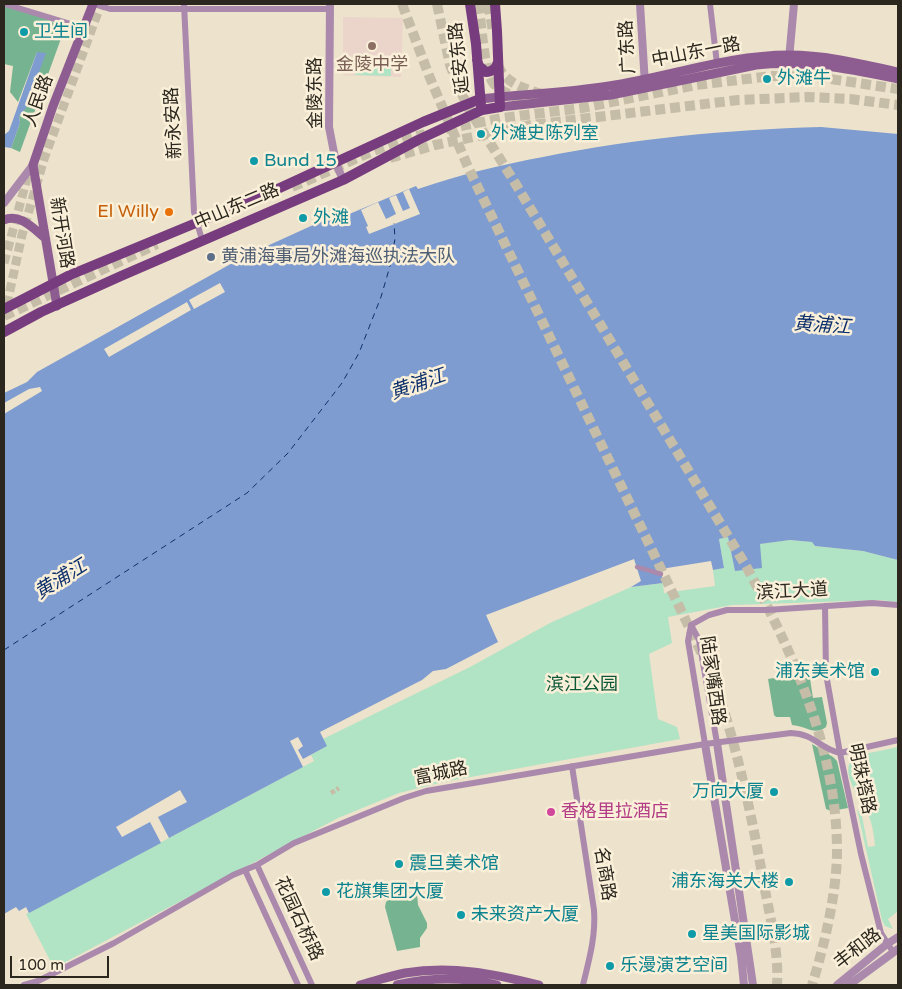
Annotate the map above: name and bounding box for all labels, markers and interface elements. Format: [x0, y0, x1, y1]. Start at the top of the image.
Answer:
street label: 广东路 [616, 19, 640, 75]
place label: 卫生间 [34, 21, 88, 43]
street label: 延安东路 [445, 21, 475, 95]
marker: 卫生间 [18, 26, 30, 38]
street label: 中山东一路 [650, 34, 742, 72]
marker: 金陵中学 [366, 40, 378, 52]
place label: 金陵中学 [336, 54, 408, 76]
street label: 金陵东路 [305, 57, 327, 129]
place label: 外滩牛 [777, 68, 831, 90]
street label: 人民路 [20, 72, 58, 130]
marker: 外滩牛 [761, 73, 773, 85]
street label: 新永安路 [161, 86, 187, 160]
place label: 外滩史陈列室 [491, 123, 599, 145]
marker: 外滩史陈列室 [475, 128, 487, 140]
place label: Bund 15 [264, 150, 337, 172]
marker: Bund 15 [248, 155, 260, 167]
street label: 中山东二路 [191, 179, 283, 235]
street label: 新开河路 [45, 196, 77, 270]
place label: El Willy [97, 201, 159, 223]
marker: El Willy [163, 206, 175, 218]
place label: 外滩 [313, 207, 349, 229]
marker: 外滩 [297, 212, 309, 224]
place label: 黄浦海事局外滩海巡执法大队 [221, 246, 455, 268]
marker: 黄浦海事局外滩海巡执法大队 [205, 251, 217, 263]
water label: 黄浦江 [793, 313, 851, 339]
water label: 黄浦江 [387, 365, 449, 405]
water label: 黄浦江 [31, 555, 91, 605]
street label: 滨江大道 [755, 579, 829, 605]
street label: 陆家嘴西路 [695, 635, 729, 727]
place label: 浦东美术馆 [775, 661, 865, 683]
marker: 浦东美术馆 [869, 666, 881, 678]
park label: 滨江公园 [546, 674, 618, 696]
street label: 明珠塔路 [843, 742, 879, 816]
street label: 富城路 [412, 758, 470, 790]
place label: 万向大厦 [692, 781, 764, 803]
marker: 万向大厦 [768, 786, 780, 798]
place label: 香格里拉酒店 [561, 801, 669, 823]
marker: 香格里拉酒店 [545, 806, 557, 818]
street label: 名商路 [589, 846, 619, 902]
place label: 震旦美术馆 [409, 853, 499, 875]
marker: 震旦美术馆 [393, 858, 405, 870]
place label: 浦东海关大楼 [671, 871, 779, 893]
street label: 花园石桥路 [269, 874, 327, 964]
marker: 浦东海关大楼 [783, 876, 795, 888]
place label: 花旗集团大厦 [336, 881, 444, 903]
marker: 花旗集团大厦 [320, 886, 332, 898]
place label: 未来资产大厦 [471, 904, 579, 926]
marker: 未来资产大厦 [455, 909, 467, 921]
place label: 星美国际影城 [702, 923, 810, 945]
street label: 丰和路 [830, 924, 886, 974]
marker: 星美国际影城 [686, 928, 698, 940]
scale bar [12, 946, 111, 978]
place label: 乐漫演艺空间 [620, 955, 728, 977]
text: 100 m [18, 956, 64, 974]
marker: 乐漫演艺空间 [604, 960, 616, 972]

